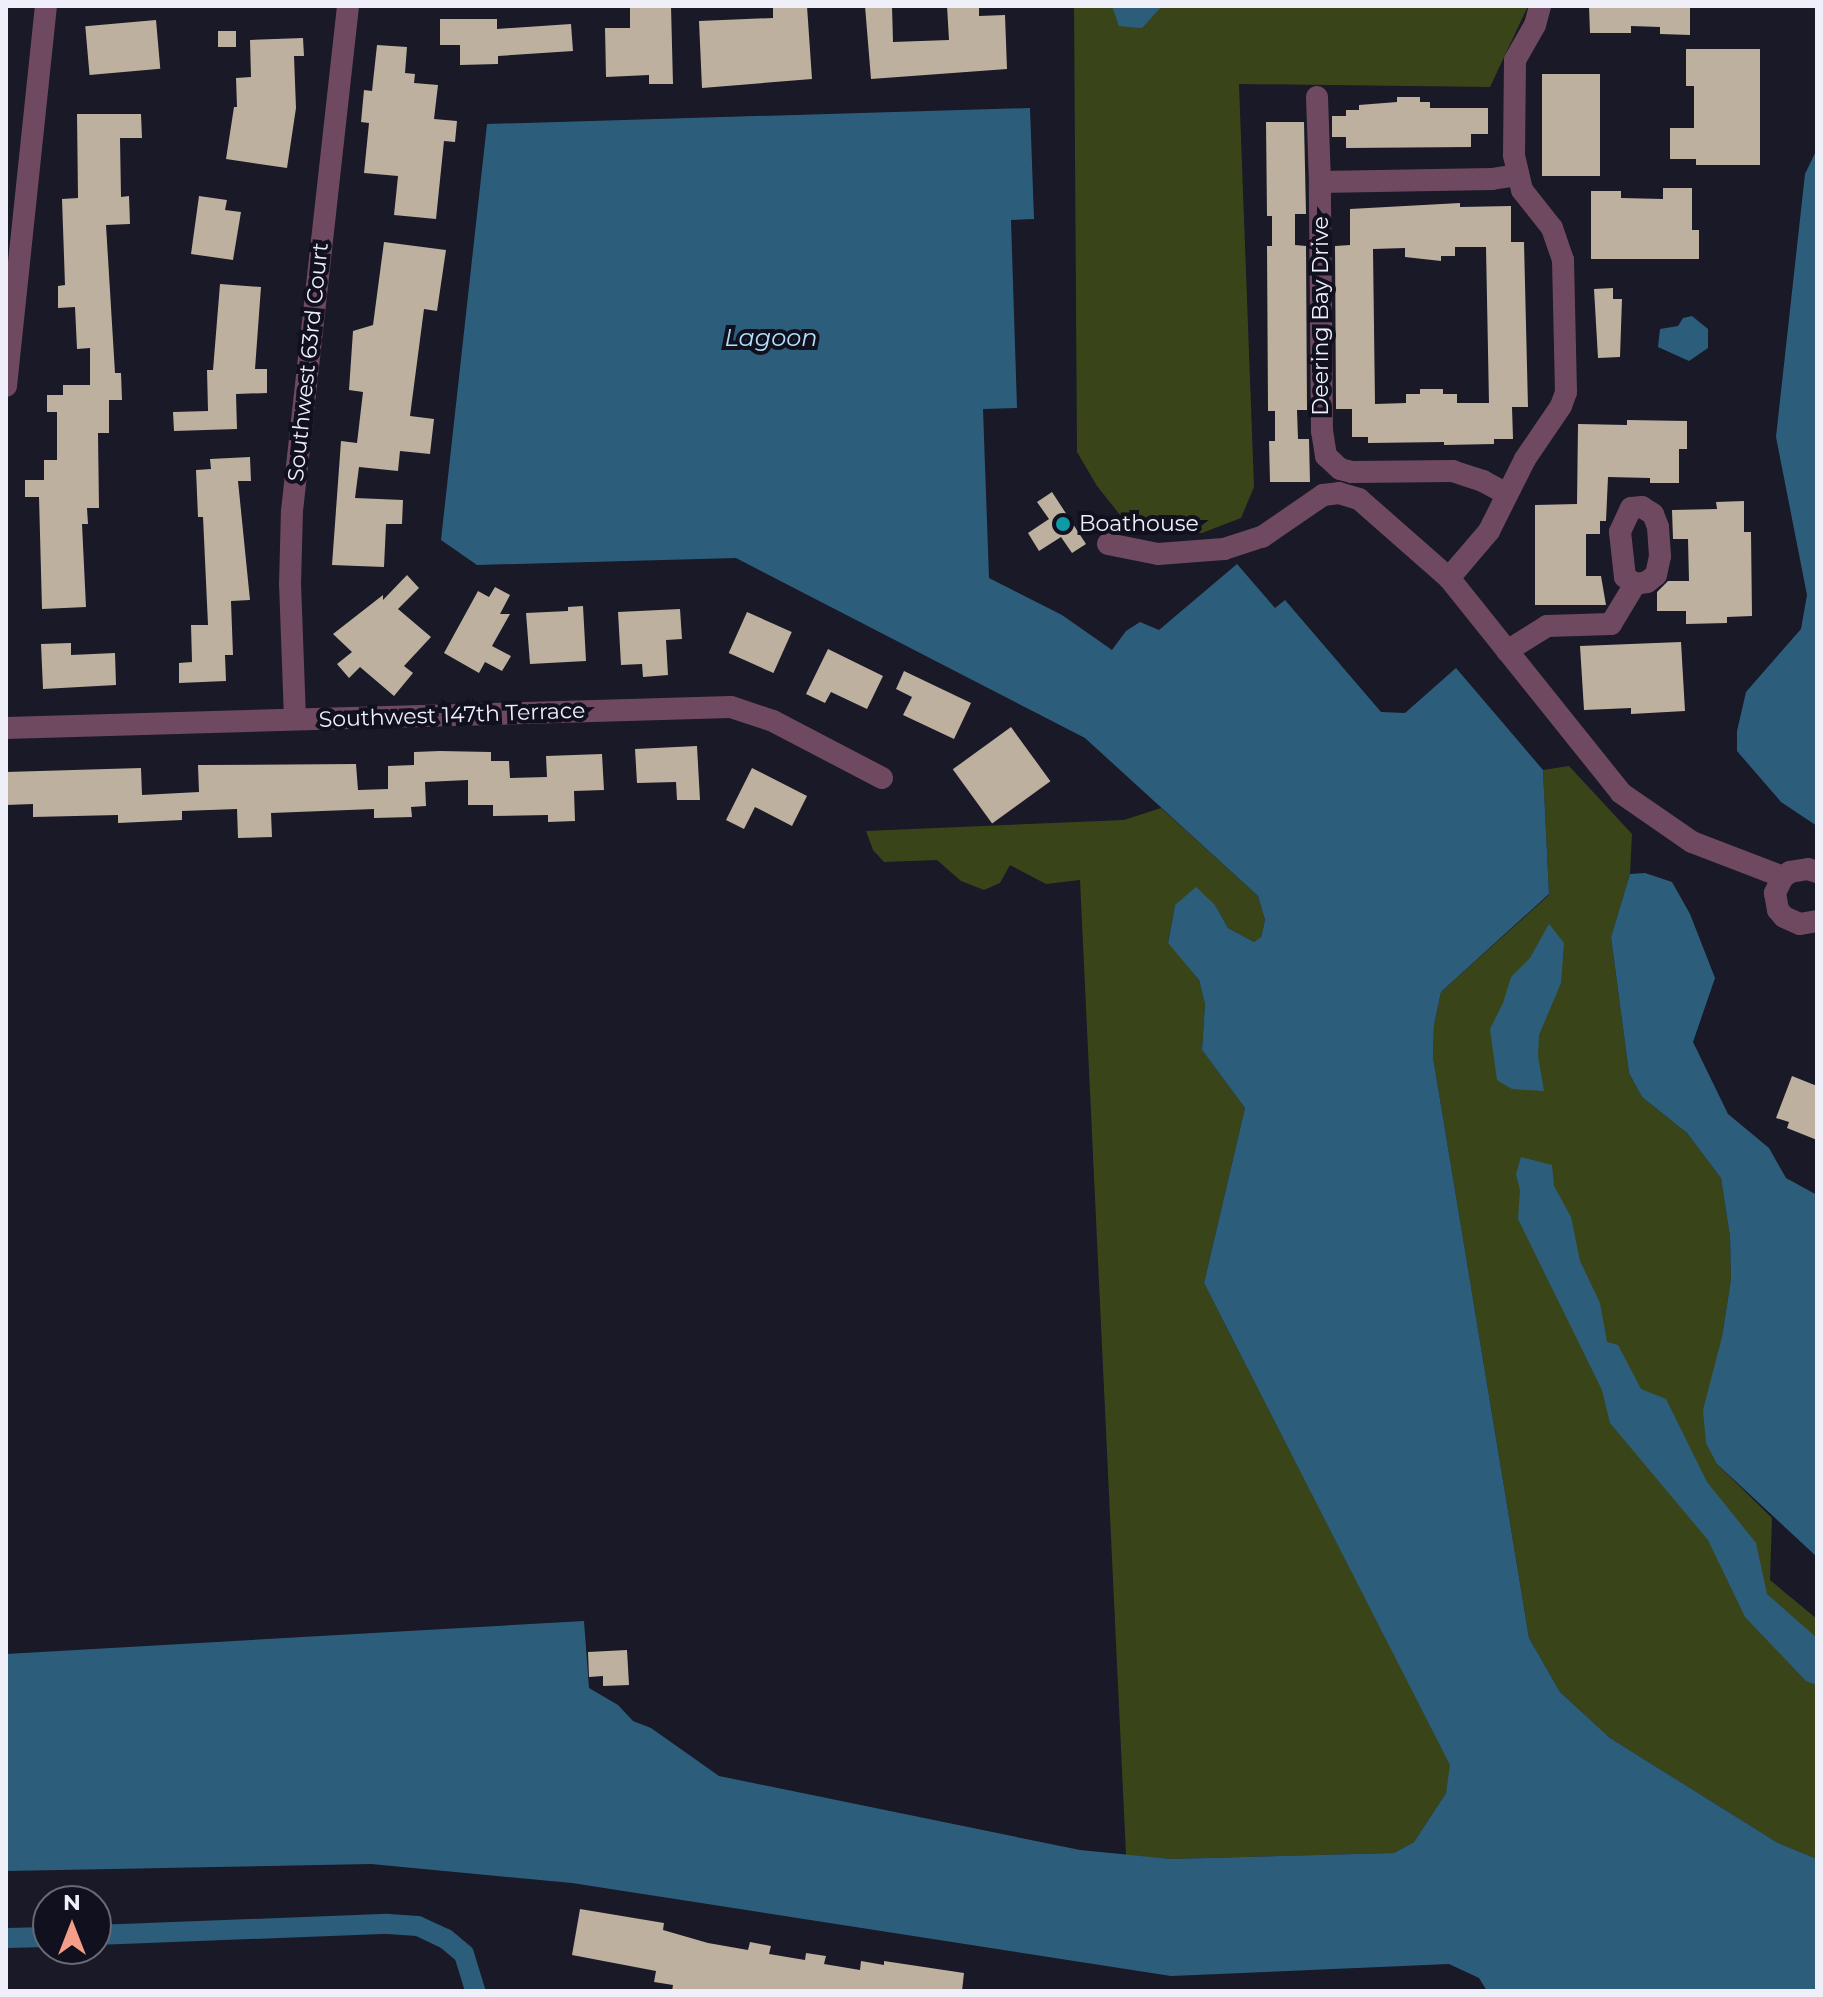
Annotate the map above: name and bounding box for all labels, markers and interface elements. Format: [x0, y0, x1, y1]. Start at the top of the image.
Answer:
street label: Deering Bay Drive [1308, 216, 1334, 416]
street label: Southwest 63rd Court [282, 241, 334, 483]
water label: Lagoon [725, 324, 817, 352]
place label: Boathouse [1079, 511, 1199, 537]
marker: Boathouse [1054, 515, 1072, 533]
street label: Southwest 147th Terrace [318, 697, 586, 733]
north arrow [32, 1885, 112, 1965]
text: N [63, 1889, 81, 1916]

